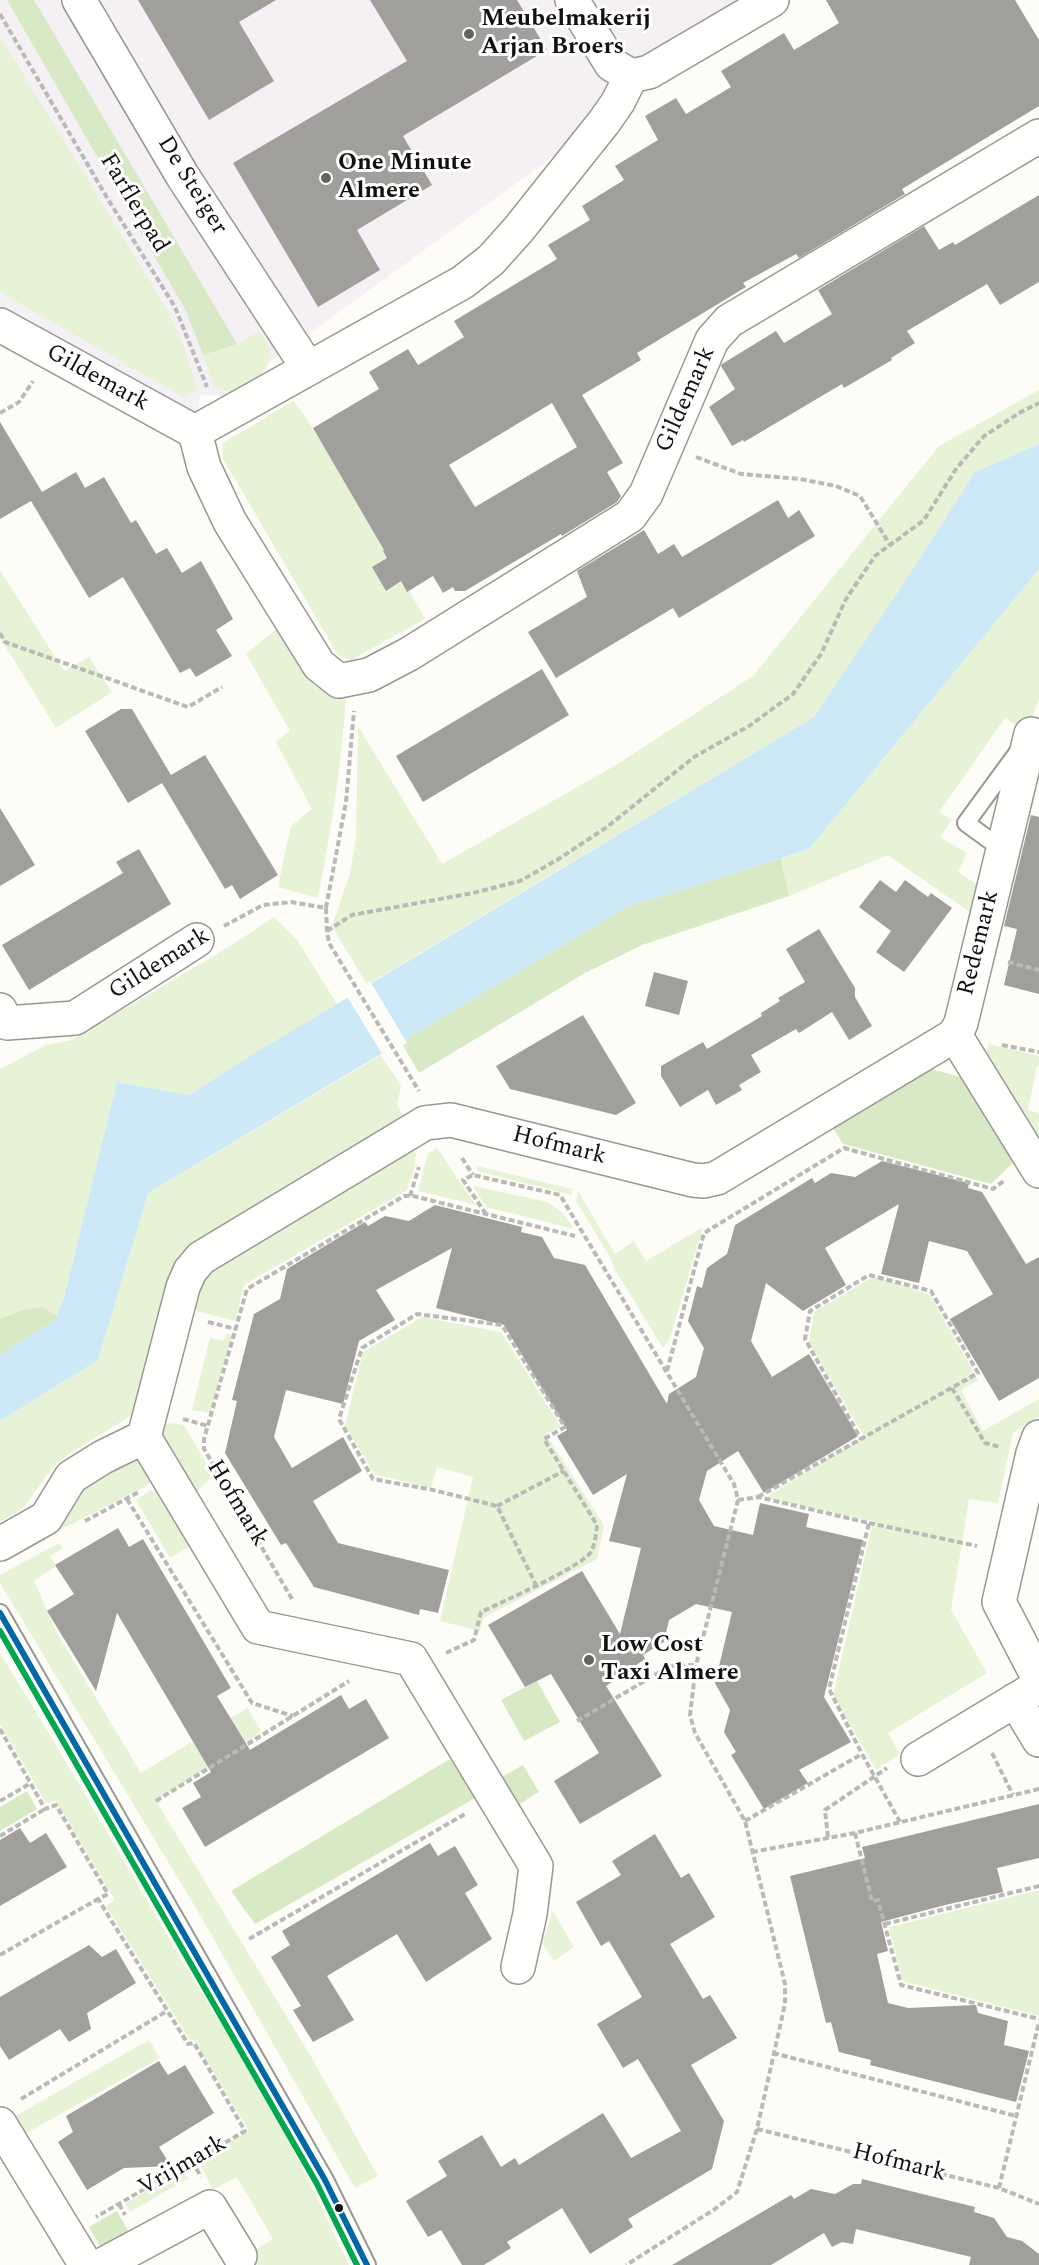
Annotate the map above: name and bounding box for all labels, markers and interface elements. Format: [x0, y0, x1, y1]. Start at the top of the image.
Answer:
place label: Meubelmakerij Arjan Broers [481, 6, 651, 62]
marker: Meubelmakerij Arjan Broers [462, 27, 476, 41]
street label: De Steiger [149, 131, 233, 241]
street label: Farflerpad [92, 149, 174, 259]
place label: One Minute Almere [338, 150, 472, 206]
marker: One Minute Almere [319, 171, 333, 185]
street label: Gildemark [41, 339, 153, 419]
street label: Gildemark [651, 342, 723, 458]
street label: Redemark [953, 887, 1007, 999]
street label: Gildemark [104, 923, 216, 1007]
street label: Hofmark [509, 1121, 609, 1173]
street label: Hofmark [199, 1456, 273, 1552]
place label: Low Cost Taxi Almere [601, 1632, 739, 1688]
marker: Low Cost Taxi Almere [582, 1653, 596, 1667]
street label: Vrijmark [134, 2130, 232, 2204]
street label: Hofmark [849, 2138, 949, 2190]
unlabelled marker [333, 2202, 345, 2214]

